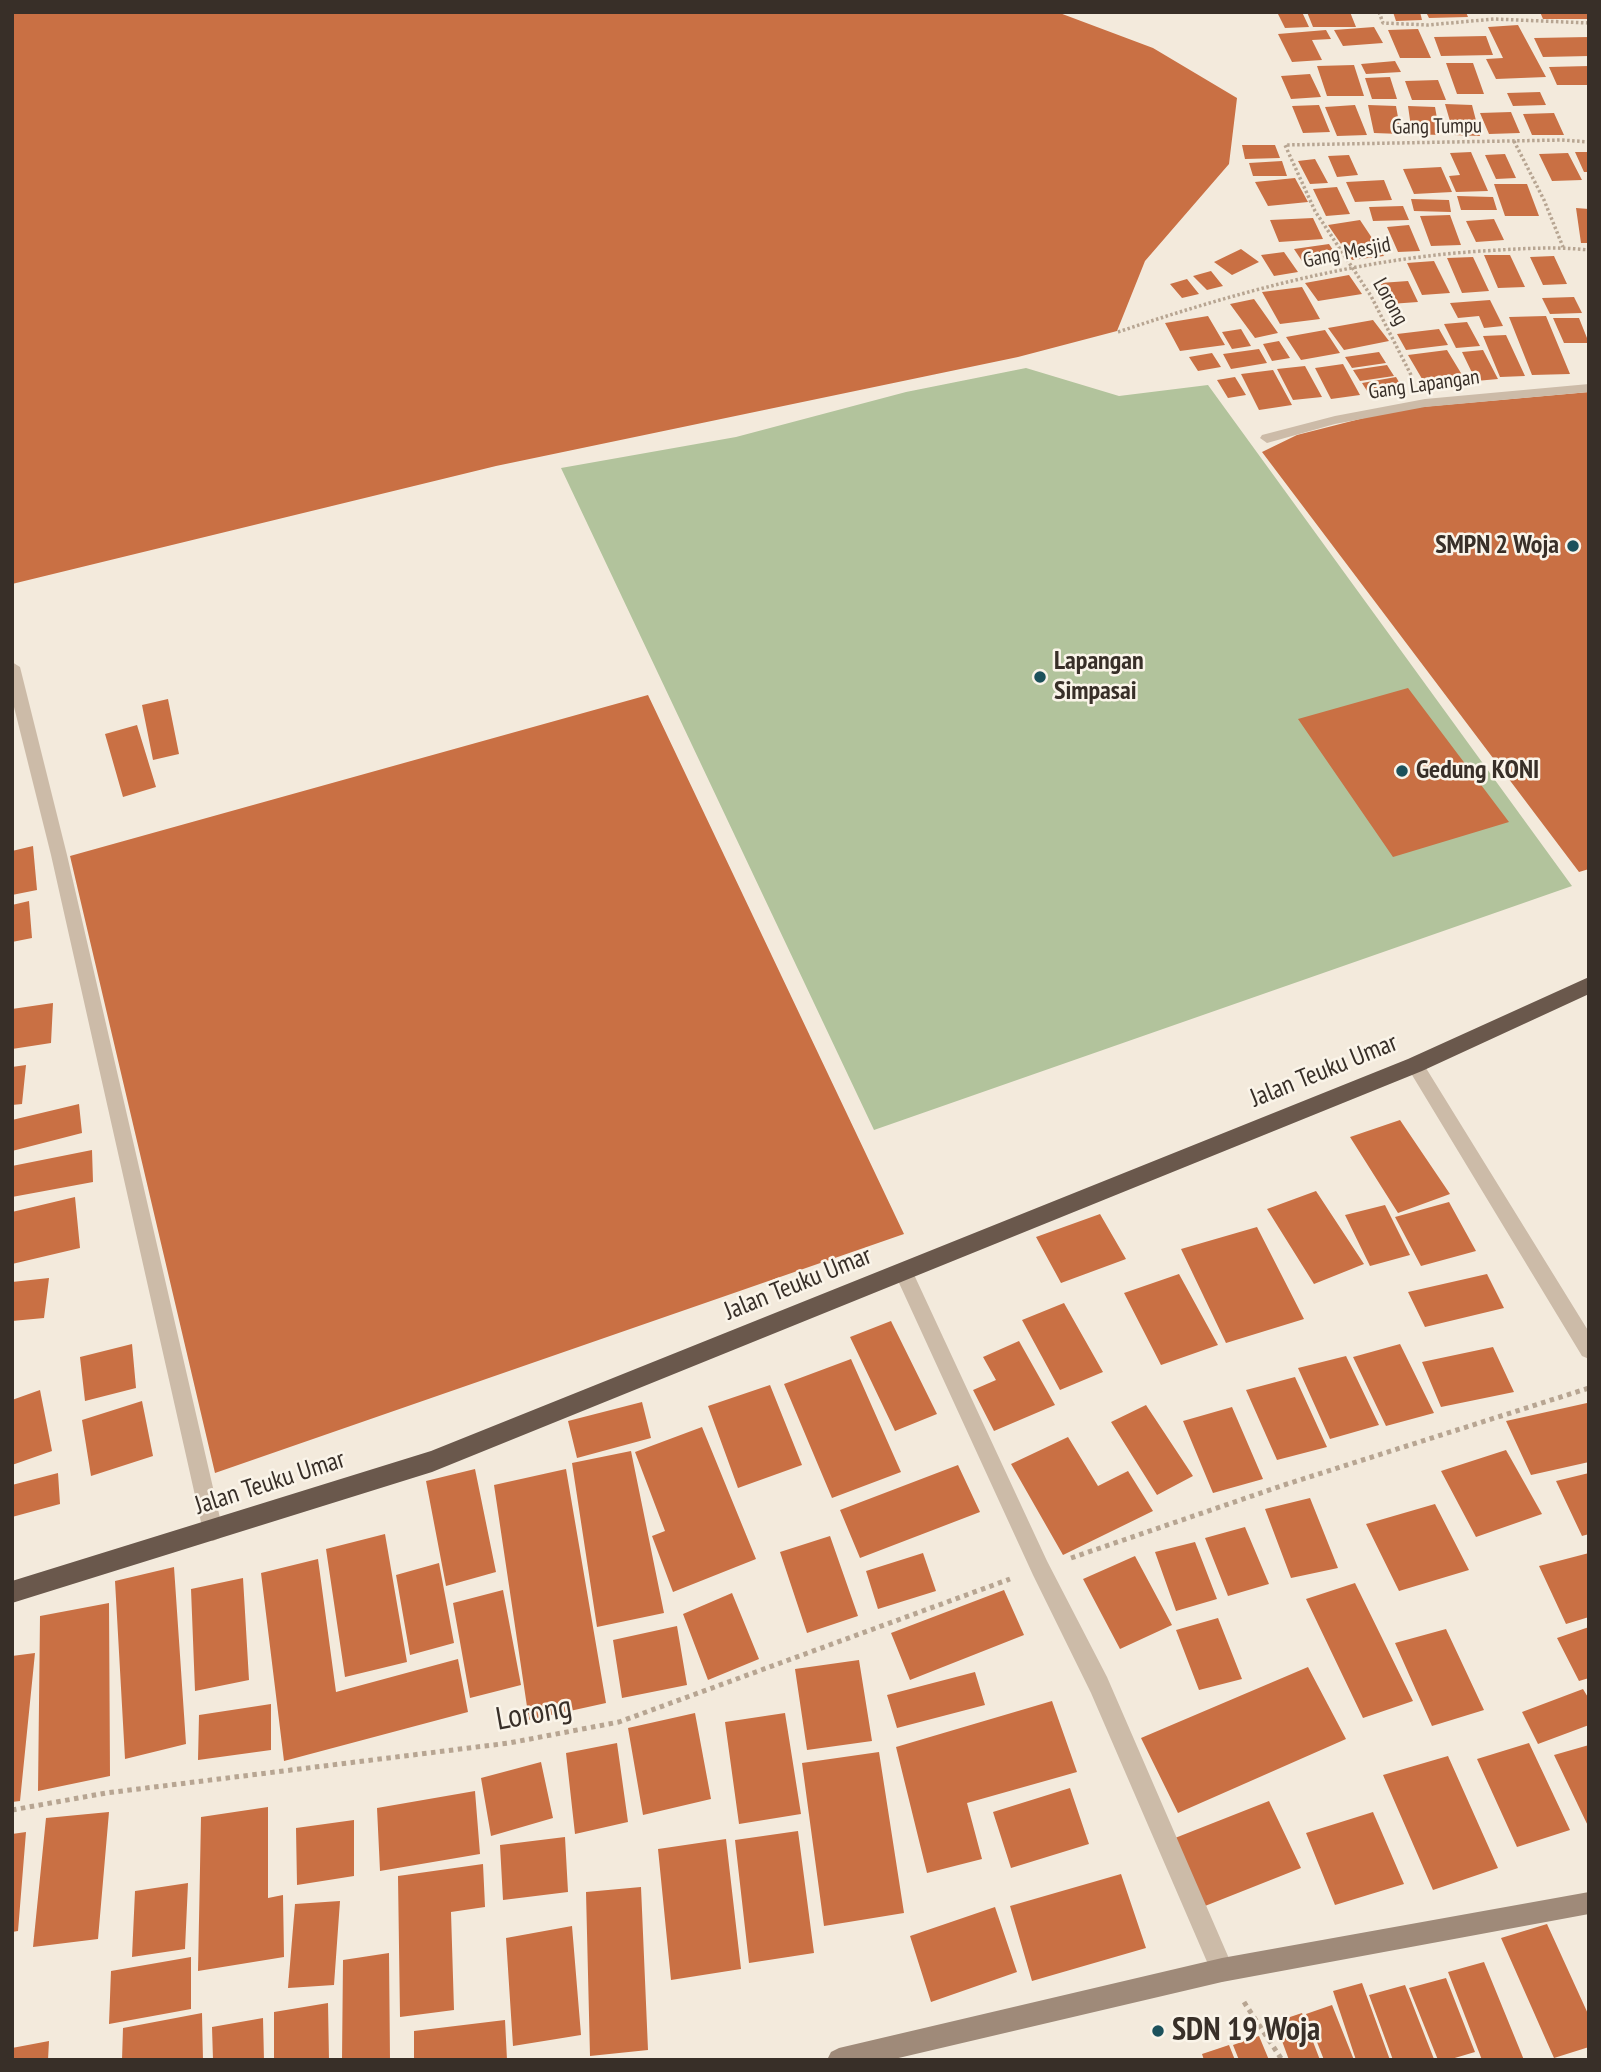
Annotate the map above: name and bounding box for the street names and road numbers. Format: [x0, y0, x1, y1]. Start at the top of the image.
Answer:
street label: Gang Tumpu [1392, 114, 1482, 140]
street label: Gang Mesjid [1301, 232, 1393, 274]
street label: Lorong [1367, 274, 1413, 330]
street label: Gang Lapangan [1367, 365, 1481, 405]
street label: Jalan Teuku Umar [1246, 1027, 1402, 1115]
street label: Jalan Teuku Umar [720, 1240, 876, 1328]
street label: Jalan Teuku Umar [191, 1444, 349, 1522]
street label: Lorong [493, 1688, 575, 1740]

